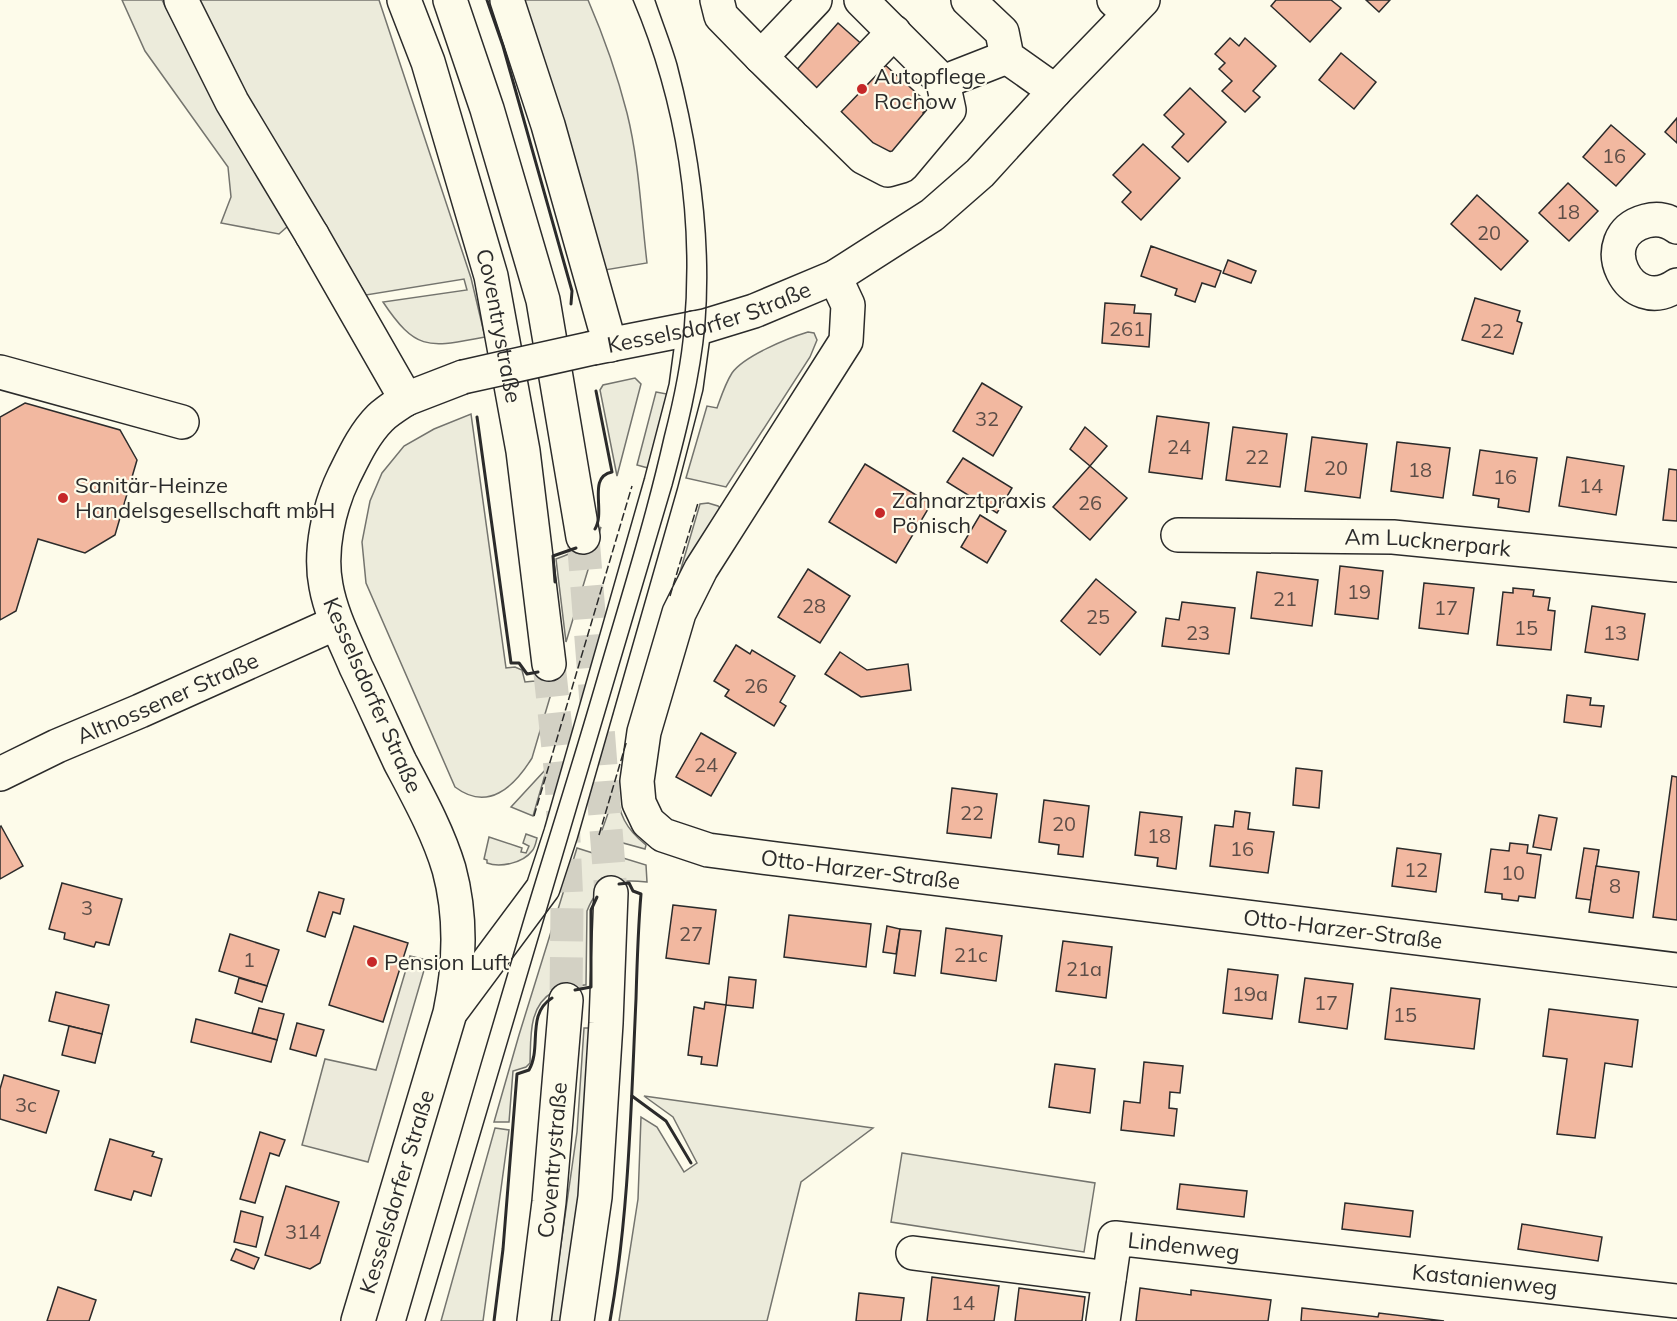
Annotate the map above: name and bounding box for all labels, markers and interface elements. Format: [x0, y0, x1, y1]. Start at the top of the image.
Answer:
place label: Autopflege Rochow [874, 62, 986, 115]
marker: Autopflege Rochow [855, 82, 869, 96]
house number: 16 [1602, 143, 1626, 168]
house number: 18 [1556, 199, 1580, 224]
house number: 20 [1477, 220, 1501, 245]
street label: Coventrystraße [470, 245, 528, 405]
street label: Kesselsdorfer Straße [604, 275, 815, 359]
house number: 261 [1109, 316, 1145, 341]
house number: 22 [1480, 318, 1504, 343]
house number: 32 [975, 406, 999, 431]
house number: 24 [1167, 434, 1191, 459]
house number: 22 [1245, 444, 1269, 469]
house number: 20 [1324, 455, 1348, 480]
house number: 18 [1408, 457, 1432, 482]
house number: 16 [1493, 464, 1517, 489]
place label: Sanitär-Heinze Handelsgesellschaft mbH [75, 471, 335, 524]
house number: 14 [1579, 473, 1603, 498]
place label: Zahnarztpraxis Pönisch [892, 486, 1046, 539]
house number: 26 [1078, 490, 1102, 515]
marker: Sanitär-Heinze Handelsgesellschaft mbH [56, 491, 70, 505]
marker: Zahnarztpraxis Pönisch [873, 506, 887, 520]
street label: Am Lucknerpark [1345, 523, 1513, 563]
house number: 19 [1347, 579, 1371, 604]
house number: 21 [1273, 586, 1297, 611]
street label: Kesselsdorfer Straße [317, 593, 429, 797]
house number: 28 [802, 593, 826, 618]
house number: 17 [1434, 595, 1458, 620]
house number: 25 [1086, 604, 1110, 629]
house number: 15 [1514, 615, 1538, 640]
house number: 23 [1186, 620, 1210, 645]
house number: 13 [1603, 620, 1627, 645]
street label: Altnossener Straße [73, 646, 263, 750]
house number: 26 [744, 673, 768, 698]
house number: 24 [694, 752, 718, 777]
house number: 22 [960, 800, 984, 825]
house number: 20 [1052, 811, 1076, 836]
house number: 18 [1147, 823, 1171, 848]
house number: 16 [1230, 836, 1254, 861]
street label: Otto-Harzer-Straße [759, 843, 962, 895]
house number: 12 [1404, 857, 1428, 882]
house number: 10 [1501, 860, 1525, 885]
house number: 8 [1609, 873, 1621, 898]
house number: 3 [81, 895, 93, 920]
street label: Otto-Harzer-Straße [1242, 903, 1444, 955]
house number: 27 [679, 921, 703, 946]
house number: 21c [954, 942, 988, 967]
house number: 1 [243, 947, 255, 972]
place label: Pension Luft [384, 948, 509, 976]
marker: Pension Luft [365, 955, 379, 969]
house number: 21a [1066, 956, 1102, 981]
house number: 19a [1232, 981, 1268, 1006]
house number: 17 [1314, 990, 1338, 1015]
house number: 15 [1393, 1002, 1417, 1027]
street label: Coventrystraße [531, 1081, 573, 1240]
street label: Kesselsdorfer Straße [353, 1086, 440, 1297]
house number: 3c [15, 1092, 37, 1117]
house number: 314 [285, 1219, 321, 1244]
street label: Lindenweg [1126, 1226, 1241, 1266]
street label: Kastanienweg [1411, 1257, 1559, 1302]
house number: 14 [951, 1290, 975, 1315]

